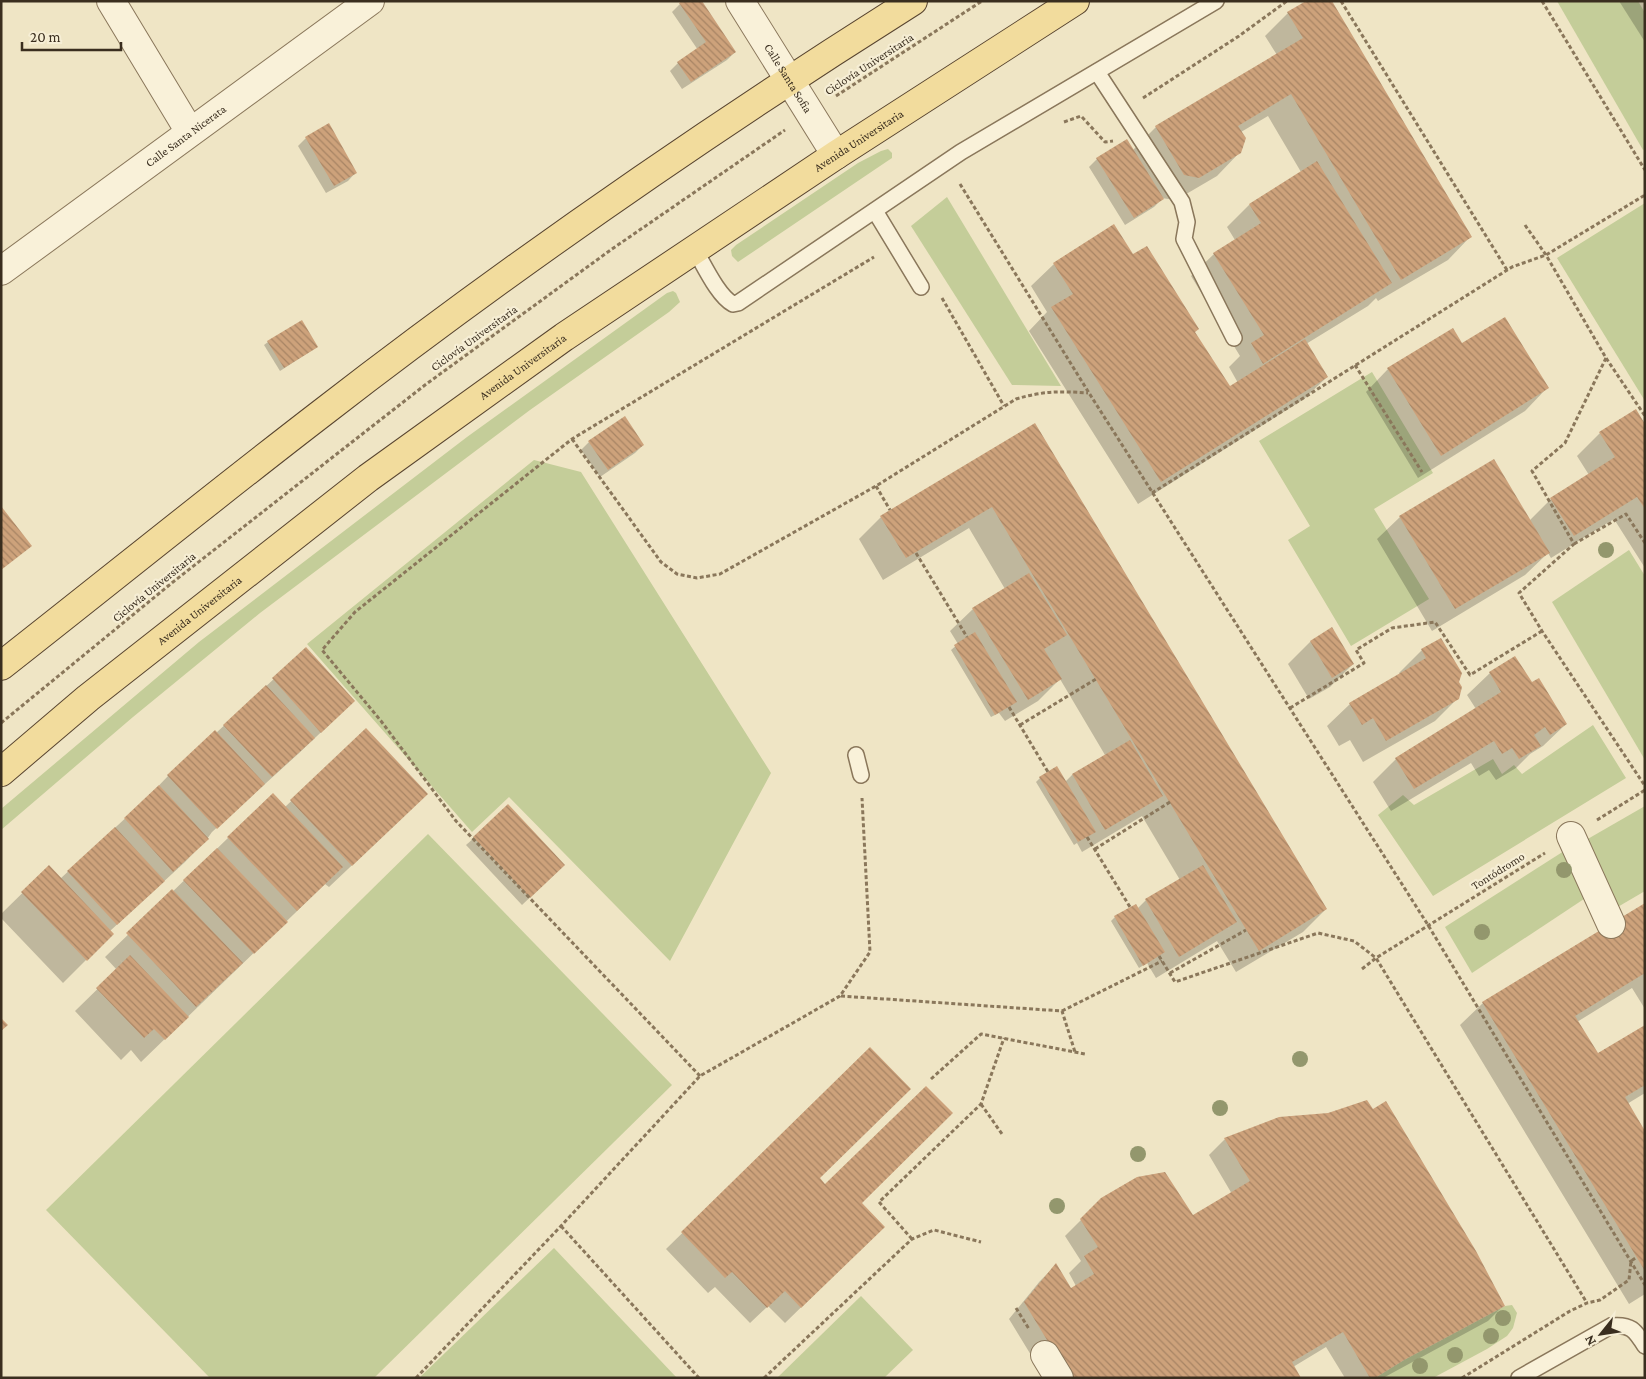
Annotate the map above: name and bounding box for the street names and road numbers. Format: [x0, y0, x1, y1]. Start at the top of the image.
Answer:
street label: Ciclovía Universitaria [822, 30, 916, 98]
street label: Calle Santa Sofia [761, 41, 815, 116]
street label: Calle Santa Nicerata [143, 101, 229, 170]
street label: Avenida Universitaria [811, 106, 906, 175]
street label: Ciclovía Universitaria [428, 302, 520, 374]
street label: Avenida Universitaria [477, 330, 569, 403]
street label: Ciclovía Universitaria [109, 549, 199, 625]
street label: Avenida Universitaria [154, 573, 245, 648]
street label: Tontódromo [1469, 849, 1527, 893]

